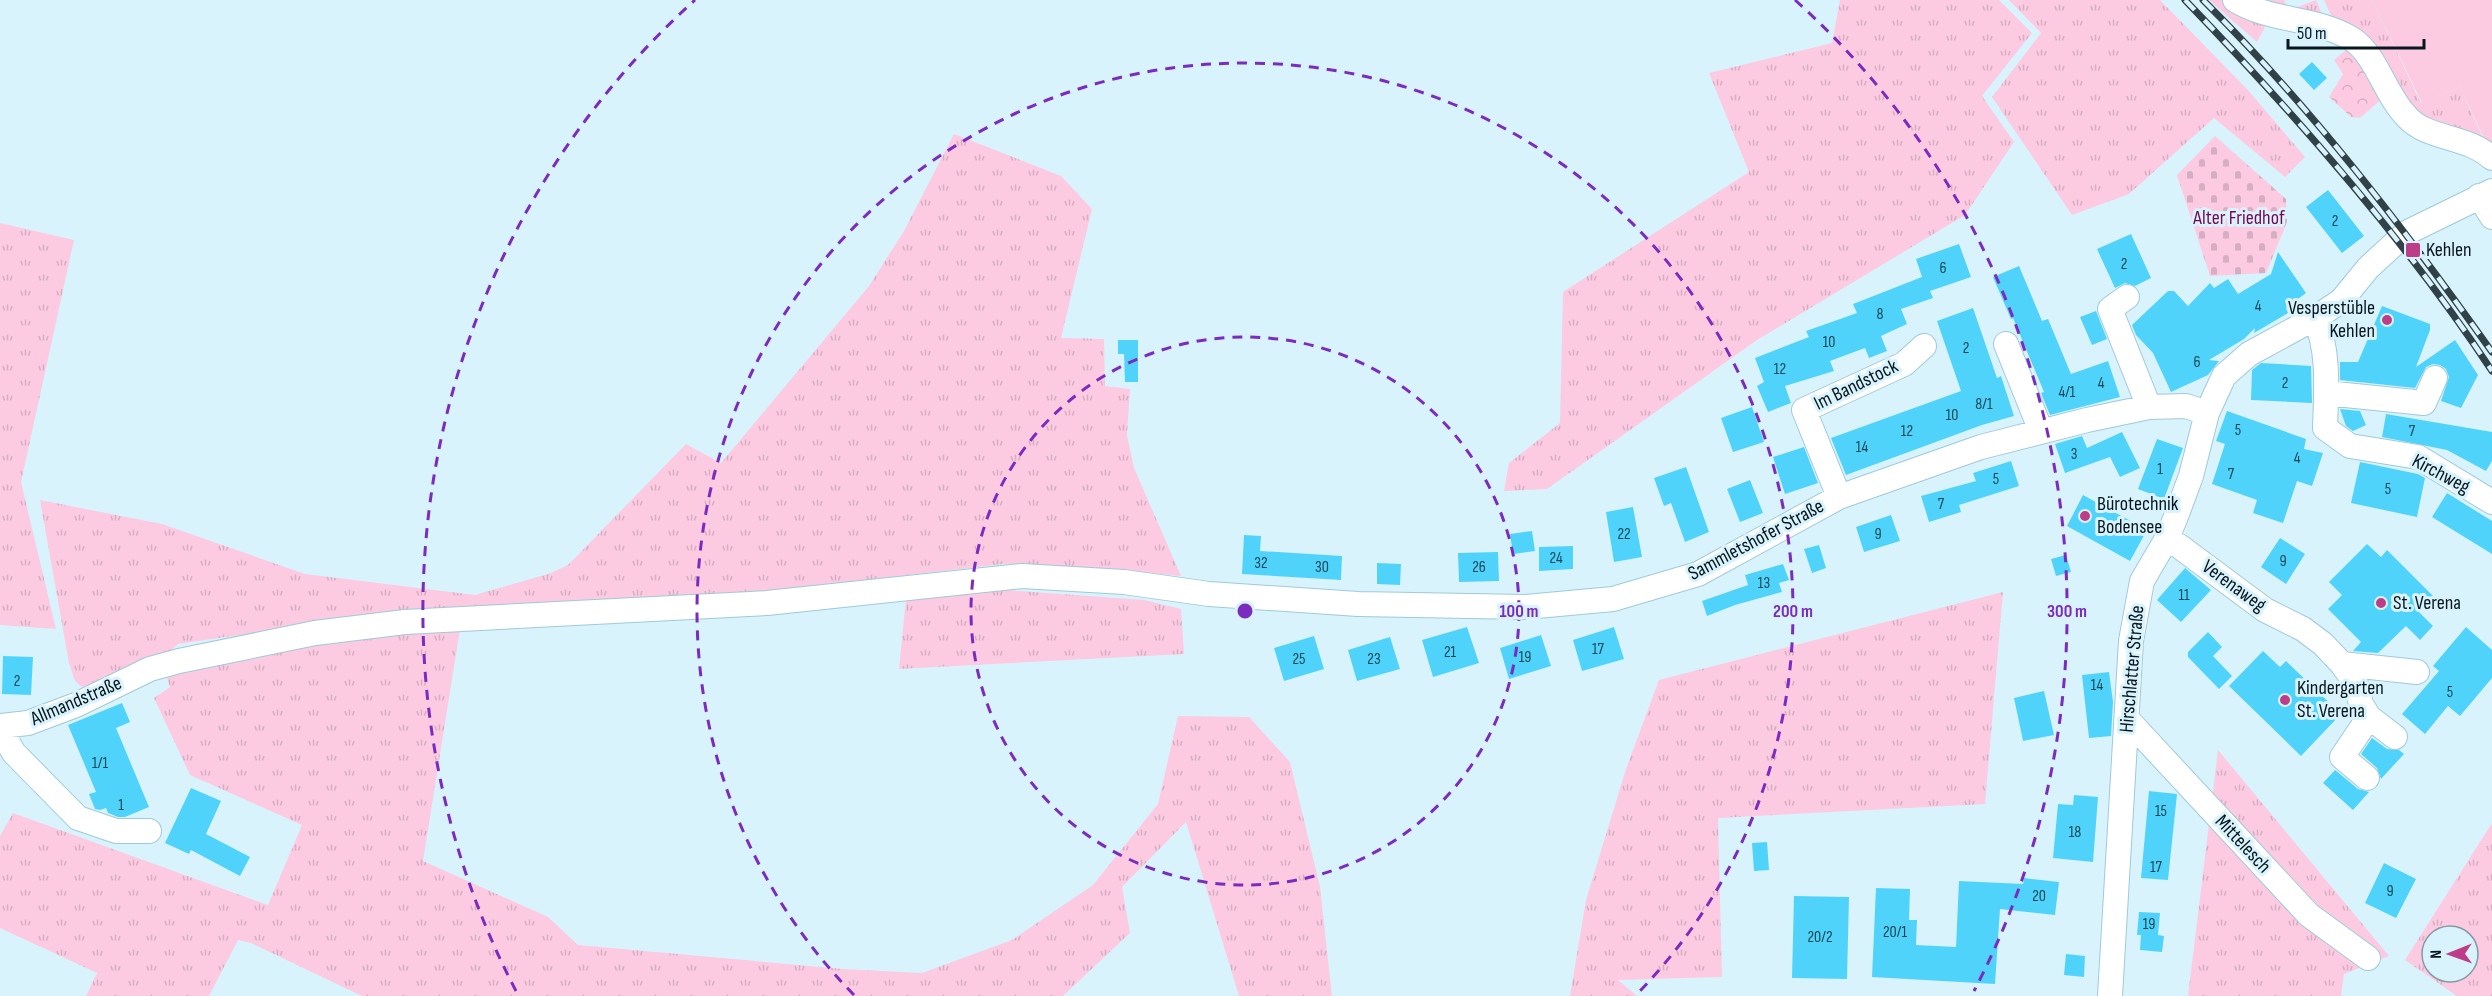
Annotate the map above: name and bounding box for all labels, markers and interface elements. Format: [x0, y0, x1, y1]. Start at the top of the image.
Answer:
scale bar [2288, 12, 2424, 50]
text: 50 m [2297, 23, 2327, 44]
park label: Alter Friedhof [2192, 206, 2285, 230]
house number: 2 [2332, 212, 2338, 231]
place label: Kehlen [2426, 238, 2472, 262]
marker: Kehlen [2404, 241, 2422, 259]
house number: 2 [2121, 255, 2127, 274]
house number: 6 [1939, 259, 1947, 278]
place label: Vesperstüble Kehlen [2288, 296, 2375, 343]
house number: 4 [2255, 297, 2262, 316]
house number: 8 [1876, 305, 1884, 324]
marker: Vesperstüble Kehlen [2380, 313, 2394, 327]
house number: 10 [1823, 333, 1835, 352]
house number: 2 [1963, 339, 1969, 358]
house number: 6 [2193, 353, 2201, 372]
street label: Im Bandstock [1810, 354, 1902, 416]
house number: 12 [1774, 360, 1786, 379]
house number: 4 [2098, 374, 2105, 393]
house number: 2 [2282, 374, 2288, 393]
house number: 4/1 [2059, 383, 2076, 402]
house number: 8/1 [1975, 395, 1993, 414]
house number: 10 [1946, 406, 1958, 425]
house number: 5 [2235, 421, 2241, 440]
house number: 12 [1901, 422, 1913, 441]
house number: 7 [2409, 422, 2416, 441]
house number: 14 [1856, 438, 1868, 457]
house number: 3 [2071, 445, 2077, 464]
house number: 4 [2294, 449, 2301, 468]
street label: Kirchweg [2408, 449, 2474, 499]
house number: 1 [2157, 460, 2163, 479]
house number: 7 [2228, 465, 2235, 484]
house number: 5 [1993, 470, 1999, 489]
house number: 5 [2385, 480, 2391, 499]
place label: Bürotechnik Bodensee [2097, 492, 2179, 539]
street label: Sammletshofer Straße [1684, 494, 1828, 586]
house number: 7 [1938, 495, 1945, 514]
marker: Bürotechnik Bodensee [2078, 509, 2092, 523]
house number: 22 [1617, 525, 1631, 544]
house number: 9 [1874, 525, 1882, 544]
house number: 24 [1549, 549, 1563, 568]
house number: 9 [2279, 552, 2287, 571]
house number: 32 [1254, 554, 1268, 573]
street label: Verenaweg [2197, 555, 2271, 617]
house number: 30 [1315, 558, 1329, 577]
house number: 26 [1472, 558, 1486, 577]
house number: 13 [1758, 574, 1770, 593]
house number: 11 [2178, 586, 2190, 605]
place label: St. Verena [2393, 591, 2461, 615]
marker: St. Verena [2374, 596, 2388, 610]
centre of rings [1235, 601, 1255, 621]
text: 100 m [1500, 601, 1539, 622]
text: 200 m [1773, 601, 1813, 622]
text: 300 m [2047, 601, 2087, 622]
street label: Hirschlatter Straße [2114, 604, 2150, 734]
house number: 17 [1592, 640, 1605, 659]
house number: 21 [1444, 643, 1457, 662]
house number: 19 [1519, 648, 1531, 667]
house number: 25 [1292, 650, 1306, 669]
house number: 23 [1367, 650, 1381, 669]
street label: Allmandstraße [26, 671, 125, 731]
house number: 2 [14, 672, 20, 691]
house number: 14 [2091, 676, 2103, 695]
place label: Kindergarten St. Verena [2297, 676, 2384, 723]
house number: 5 [2447, 683, 2453, 702]
marker: Kindergarten St. Verena [2278, 693, 2292, 707]
house number: 1/1 [92, 754, 108, 773]
house number: 1 [118, 796, 124, 815]
house number: 15 [2155, 802, 2167, 821]
street label: Mittelesch [2210, 810, 2276, 878]
house number: 18 [2069, 823, 2081, 842]
house number: 17 [2150, 858, 2163, 877]
house number: 9 [2386, 882, 2394, 901]
house number: 20 [2032, 887, 2046, 906]
house number: 19 [2143, 915, 2155, 934]
house number: 20/1 [1883, 923, 1907, 942]
north arrow [2420, 924, 2480, 984]
house number: 20/2 [1808, 928, 1832, 947]
text: N [2427, 950, 2446, 959]

